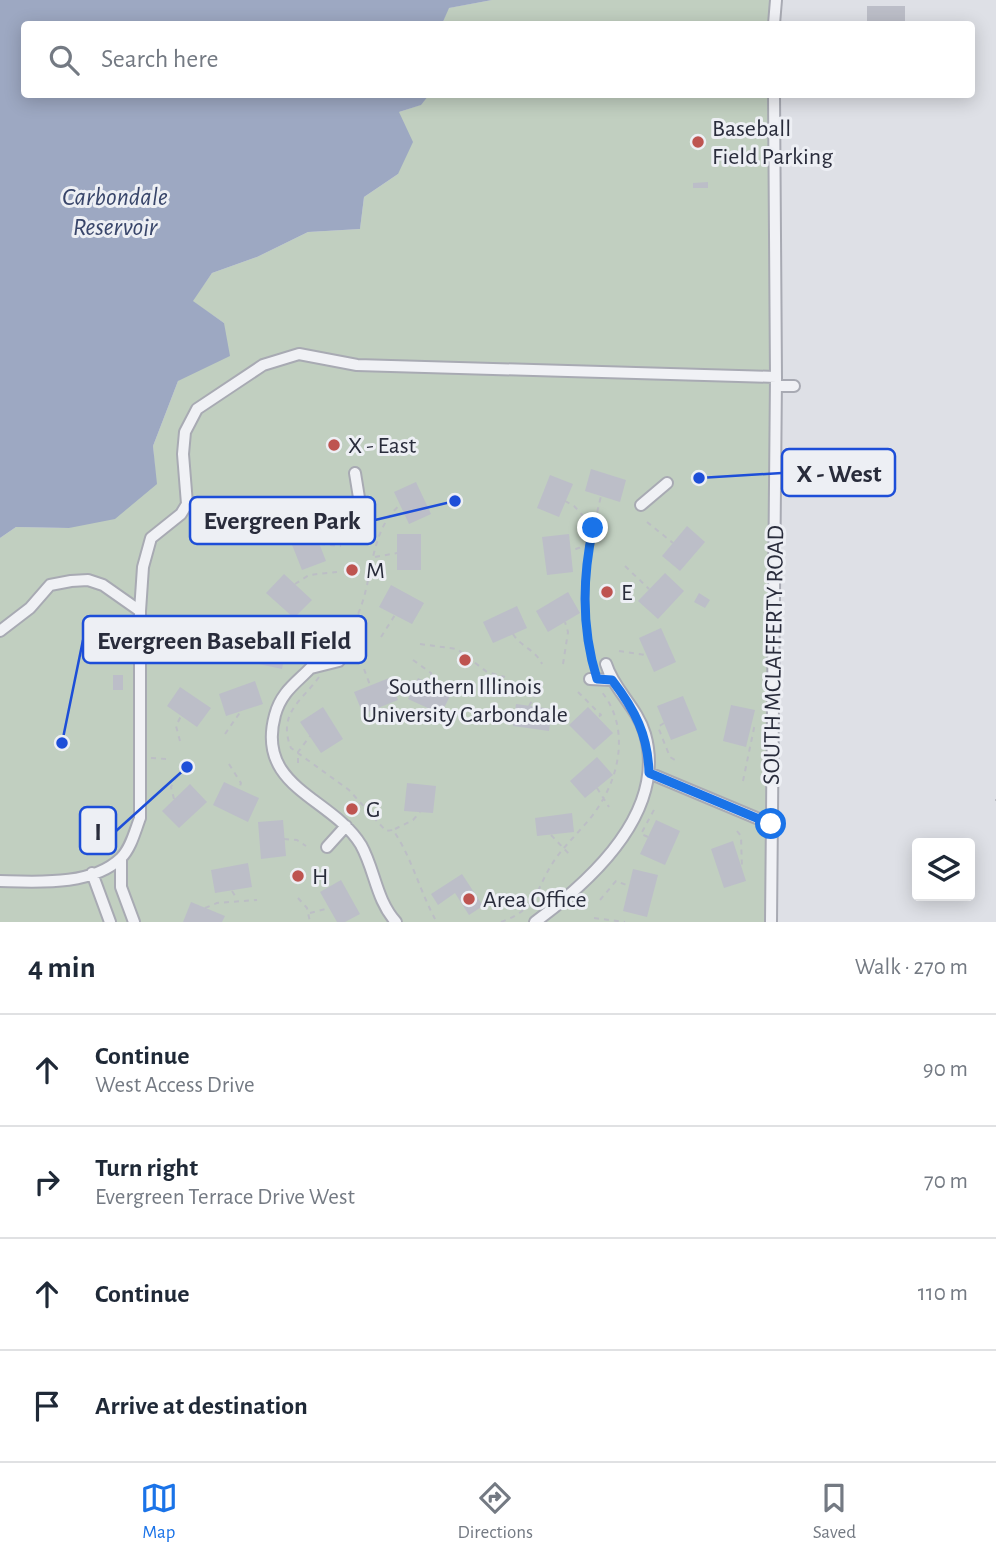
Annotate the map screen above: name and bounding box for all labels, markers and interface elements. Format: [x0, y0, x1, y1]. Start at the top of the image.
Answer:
search box [21, 21, 975, 98]
icon: search [45, 41, 83, 79]
text: Search here [101, 46, 219, 72]
place label: Baseball Field Parking [712, 117, 833, 169]
marker: Baseball Field Parking [690, 134, 706, 150]
water label: Carbondale Reservoir [62, 184, 168, 240]
place label: X - East [348, 434, 417, 458]
marker: X - East [326, 437, 342, 453]
callout: X - West [782, 449, 895, 496]
text: X - West [796, 461, 882, 487]
callout: Evergreen Park [190, 497, 375, 544]
text: Evergreen Park [203, 508, 361, 534]
route end [577, 512, 608, 543]
street label: SOUTH MCLAFFERTY ROAD [760, 525, 788, 785]
place label: M [366, 559, 385, 583]
marker: M [344, 562, 360, 578]
place label: E [621, 581, 633, 605]
marker: E [599, 584, 615, 600]
callout: Evergreen Baseball Field [83, 616, 366, 663]
text: Evergreen Baseball Field [97, 628, 351, 654]
marker: Southern Illinois University Carbondale [457, 652, 473, 668]
place label: Southern Illinois University Carbondale [362, 675, 568, 727]
place label: G [366, 798, 380, 822]
marker: G [344, 801, 360, 817]
callout: I [80, 807, 116, 854]
route start [755, 808, 786, 839]
text: I [94, 819, 102, 845]
map controls [912, 838, 975, 901]
button: layers [912, 838, 975, 901]
place label: H [312, 865, 328, 889]
marker: H [290, 868, 306, 884]
place label: Area Office [483, 888, 587, 912]
marker: Area Office [461, 891, 477, 907]
text: 4 min [28, 953, 96, 983]
text: Walk · 270 m [855, 956, 968, 979]
text: Continue [95, 1043, 190, 1069]
icon: ahead [28, 1051, 66, 1089]
text: 90 m [923, 1058, 968, 1081]
text: West Access Drive [95, 1074, 255, 1097]
text: Turn right [95, 1155, 198, 1181]
icon: right [28, 1163, 66, 1201]
text: 70 m [924, 1170, 968, 1193]
text: Evergreen Terrace Drive West [95, 1186, 355, 1209]
icon: ahead [28, 1275, 66, 1313]
text: Continue [95, 1281, 190, 1307]
text: 110 m [918, 1282, 968, 1305]
icon: arrive [28, 1387, 66, 1425]
text: Arrive at destination [95, 1393, 308, 1419]
tab: Map [140, 1479, 178, 1544]
tab: Directions [457, 1479, 533, 1544]
tab: Saved [813, 1479, 856, 1544]

